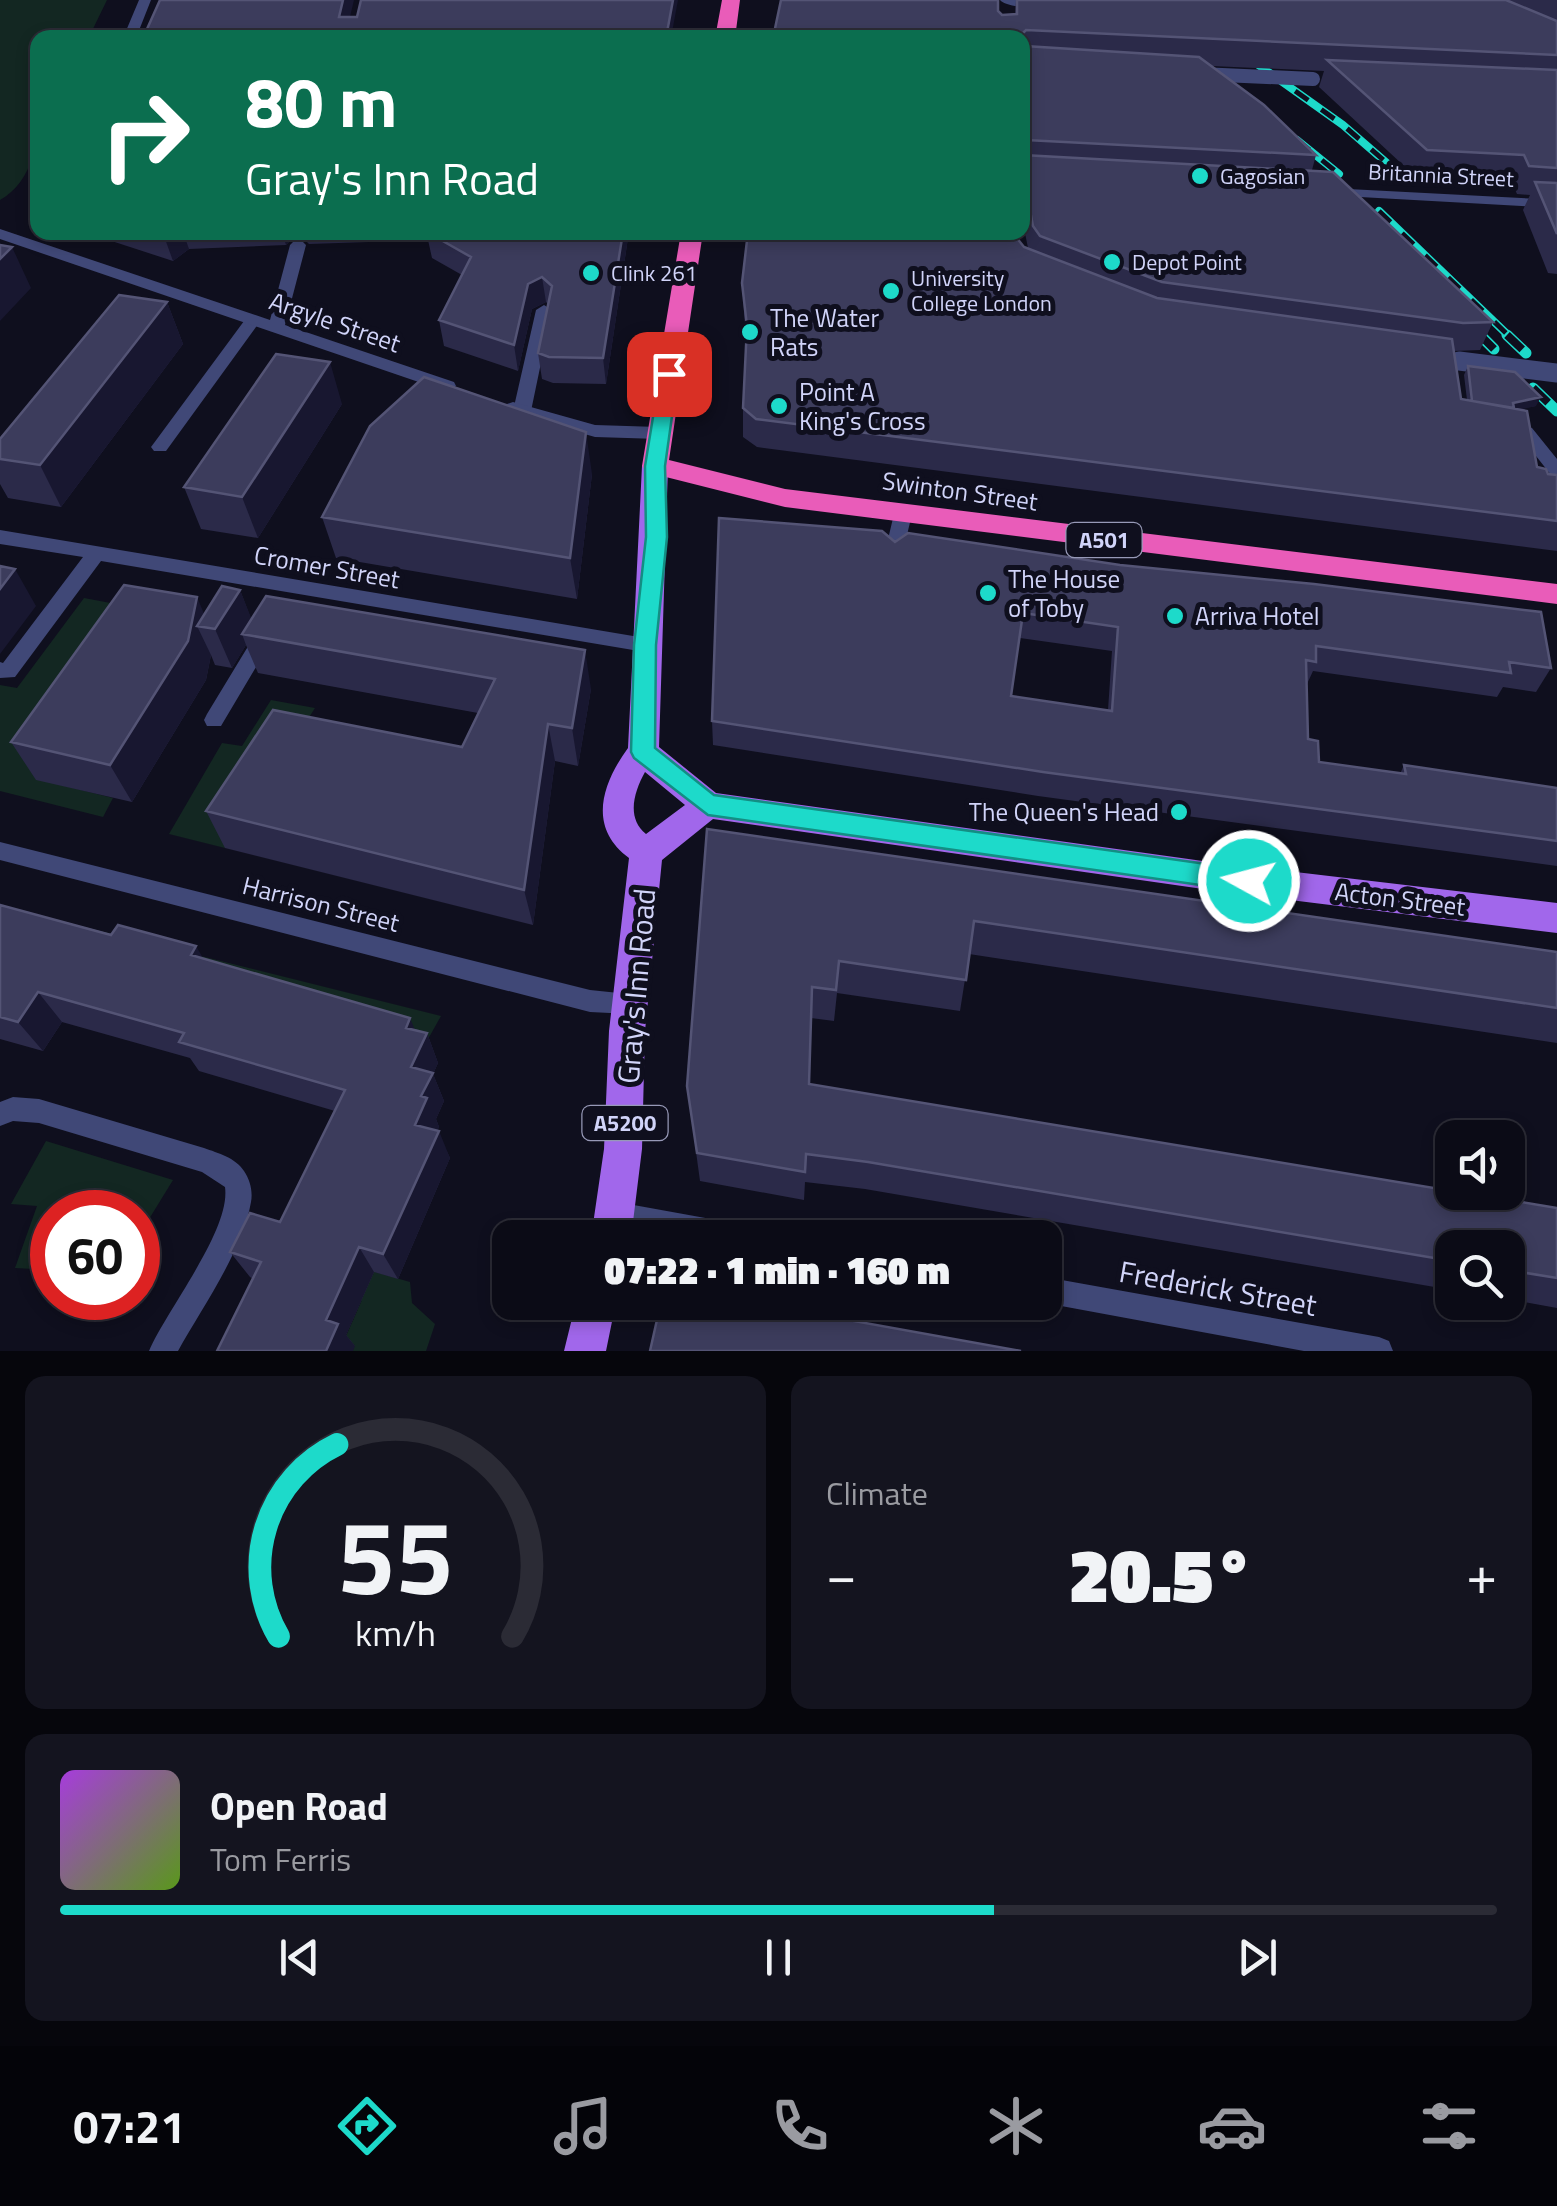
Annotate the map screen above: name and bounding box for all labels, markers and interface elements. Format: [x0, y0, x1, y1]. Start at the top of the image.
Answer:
text: 80 m [245, 48, 398, 154]
icon: right [80, 70, 210, 200]
text: Gray's Inn Road [245, 144, 539, 212]
street label: Britannia Street [1367, 154, 1515, 196]
place label: Gagosian [1220, 159, 1305, 193]
marker: Gagosian [1189, 165, 1211, 187]
place label: Depot Point [1132, 245, 1242, 279]
marker: Depot Point [1101, 251, 1123, 273]
place label: Clink 261 [611, 256, 697, 290]
place label: University College London [911, 261, 1052, 320]
marker: Clink 261 [580, 262, 602, 284]
marker: University College London [880, 280, 902, 302]
street label: Argyle Street [264, 282, 406, 362]
place label: The Water Rats [770, 299, 879, 366]
marker: The Water Rats [739, 321, 761, 343]
pin [627, 332, 712, 417]
icon: arrive [642, 347, 697, 402]
place label: Point A King's Cross [799, 373, 926, 440]
marker: Point A King's Cross [768, 395, 790, 417]
street label: Swinton Street [880, 461, 1040, 521]
road number: A501 [1066, 523, 1142, 557]
street label: Cromer Street [251, 536, 403, 599]
place label: The House of Toby [1008, 560, 1120, 627]
marker: The House of Toby [977, 582, 999, 604]
place label: Arriva Hotel [1195, 597, 1320, 635]
marker: Arriva Hotel [1164, 605, 1186, 627]
place label: The Queen's Head [969, 793, 1159, 831]
marker: The Queen's Head [1168, 801, 1190, 823]
position arrow [1197, 829, 1301, 933]
street label: Harrison Street [239, 866, 404, 942]
street label: Acton Street [1333, 872, 1468, 926]
street label: Gray's Inn Road [605, 886, 667, 1086]
road number: A5200 [582, 1106, 668, 1140]
map controls [1435, 1120, 1525, 1320]
button: sound [1435, 1120, 1525, 1210]
speed limit sign: 60 [30, 1190, 160, 1320]
button: search [1435, 1230, 1525, 1320]
text: 07:22 · 1 min · 160 m [604, 1241, 950, 1299]
street label: Frederick Street [1116, 1248, 1321, 1328]
text: Climate [826, 1469, 928, 1517]
text: 55 [337, 1476, 454, 1634]
text: 20.5° [1068, 1517, 1255, 1631]
text: − [826, 1532, 857, 1615]
text: + [1466, 1532, 1497, 1615]
text: km/h [355, 1605, 436, 1660]
text: Open Road [210, 1777, 388, 1835]
text: Tom Ferris [210, 1835, 351, 1883]
icon: previous [272, 1930, 327, 1985]
icon: pause [751, 1930, 806, 1985]
icon: next [1230, 1930, 1285, 1985]
icon: directions [332, 2091, 402, 2161]
icon: music [548, 2091, 618, 2161]
icon: phone [765, 2091, 835, 2161]
icon: climate [981, 2091, 1051, 2161]
icon: car [1197, 2091, 1267, 2161]
icon: filters [1414, 2091, 1484, 2161]
text: 07:21 [73, 2092, 186, 2160]

